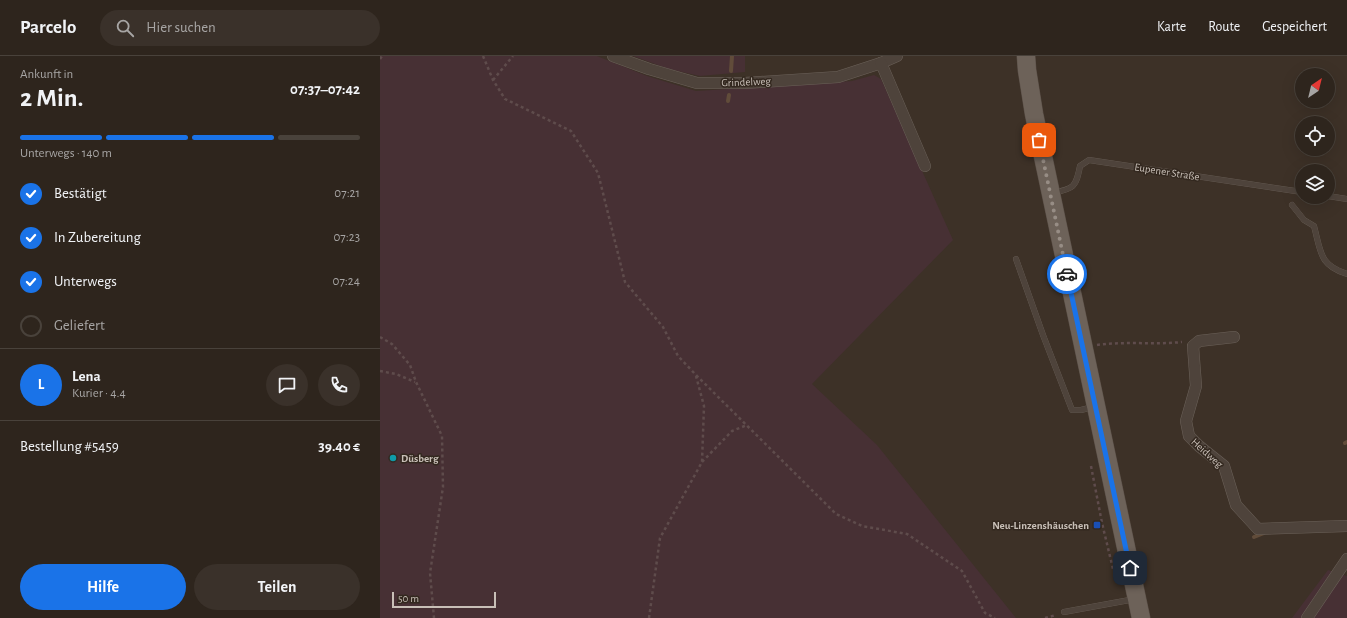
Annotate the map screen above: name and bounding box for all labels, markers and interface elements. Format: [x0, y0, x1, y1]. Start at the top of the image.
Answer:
search box [100, 10, 380, 46]
icon: search [114, 17, 136, 39]
text: Parcelo [20, 18, 76, 37]
text: Hier suchen [146, 20, 216, 35]
text: Karte [1157, 20, 1186, 34]
text: Route [1208, 20, 1240, 34]
text: Gespeichert [1262, 20, 1327, 34]
text: Ankunft in [20, 68, 73, 81]
north arrow [1295, 68, 1335, 108]
map controls [1295, 68, 1335, 204]
street label: Grindelweg [721, 76, 771, 88]
text: 07:37–07:42 [290, 82, 360, 97]
text: 2 Min. [20, 85, 83, 111]
button: locate [1295, 116, 1335, 156]
pin [1022, 123, 1056, 157]
icon: bag [1028, 129, 1050, 151]
text: Unterwegs · 140 m [20, 147, 112, 160]
street label: Eupener Straße [1134, 161, 1200, 183]
button: layers [1295, 164, 1335, 204]
icon: check [20, 183, 42, 205]
text: Bestätigt [54, 186, 107, 201]
text: 07:21 [334, 187, 360, 200]
icon: check [20, 227, 42, 249]
text: In Zubereitung [54, 230, 141, 245]
text: 07:23 [333, 231, 360, 244]
courier [1047, 254, 1087, 294]
icon: car [1056, 263, 1078, 285]
icon: check [20, 271, 42, 293]
text: Unterwegs [54, 274, 117, 289]
text: 07:24 [333, 275, 360, 288]
text: Geliefert [54, 318, 105, 333]
button: chat [266, 364, 308, 406]
button: phone [318, 364, 360, 406]
text: Lena [72, 369, 101, 384]
text: L [38, 377, 44, 392]
text: Kurier · 4.4 [72, 387, 126, 400]
street label: Heidweg [1189, 436, 1225, 470]
text: Bestellung #5459 [20, 439, 119, 454]
text: 39.40 € [318, 439, 360, 454]
marker: Düsberg [388, 453, 398, 463]
place label: Düsberg [401, 453, 439, 464]
place label: Neu-Linzenshäuschen [992, 520, 1089, 531]
marker: Neu-Linzenshäuschen [1092, 520, 1102, 530]
pin [1113, 551, 1147, 585]
icon: home [1119, 557, 1141, 579]
button: Hilfe [20, 564, 186, 610]
button: Teilen [194, 564, 360, 610]
scale bar [392, 590, 496, 609]
text: 50 m [398, 593, 419, 604]

